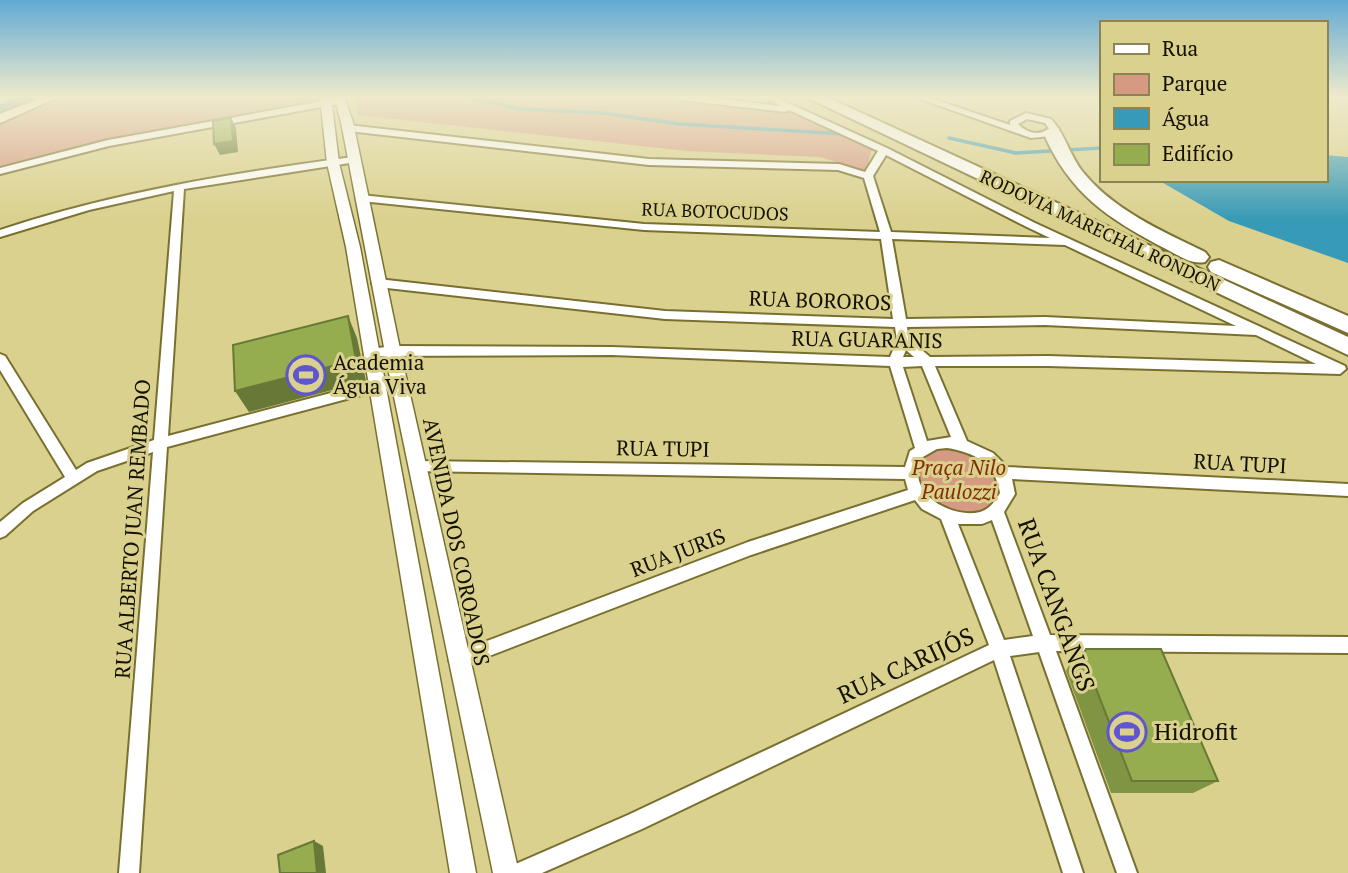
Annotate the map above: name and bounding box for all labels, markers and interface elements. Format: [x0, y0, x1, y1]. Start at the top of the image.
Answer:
legend [1100, 21, 1327, 182]
text: Rua [1162, 34, 1198, 62]
text: Parque [1162, 69, 1227, 97]
text: Água [1162, 104, 1210, 132]
text: Edifício [1162, 139, 1233, 167]
street label: RODOVIA MARECHAL RONDON [977, 164, 1224, 296]
street label: RUA BOTOCUDOS [641, 196, 789, 226]
street label: RUA BOROROS [748, 284, 892, 316]
street label: RUA GUARANIS [791, 324, 943, 354]
place label: Academia Água Viva [333, 348, 427, 400]
sports icon: Academia Água Viva [285, 354, 327, 396]
street label: RUA ALBERTO JUAN REMBADO [108, 378, 156, 680]
street label: AVENIDA DOS COROADOS [417, 415, 497, 668]
street label: RUA TUPI [616, 433, 710, 463]
street label: RUA TUPI [1193, 447, 1288, 479]
park label: Praça Nilo Paulozzi [911, 453, 1006, 505]
street label: RUA CANGANGS [1011, 514, 1103, 696]
street label: RUA JURIS [626, 521, 729, 583]
street label: RUA CARIJÓS [832, 620, 979, 711]
sports icon: Hidrofit [1106, 711, 1148, 753]
place label: Hidrofit [1154, 715, 1238, 747]

